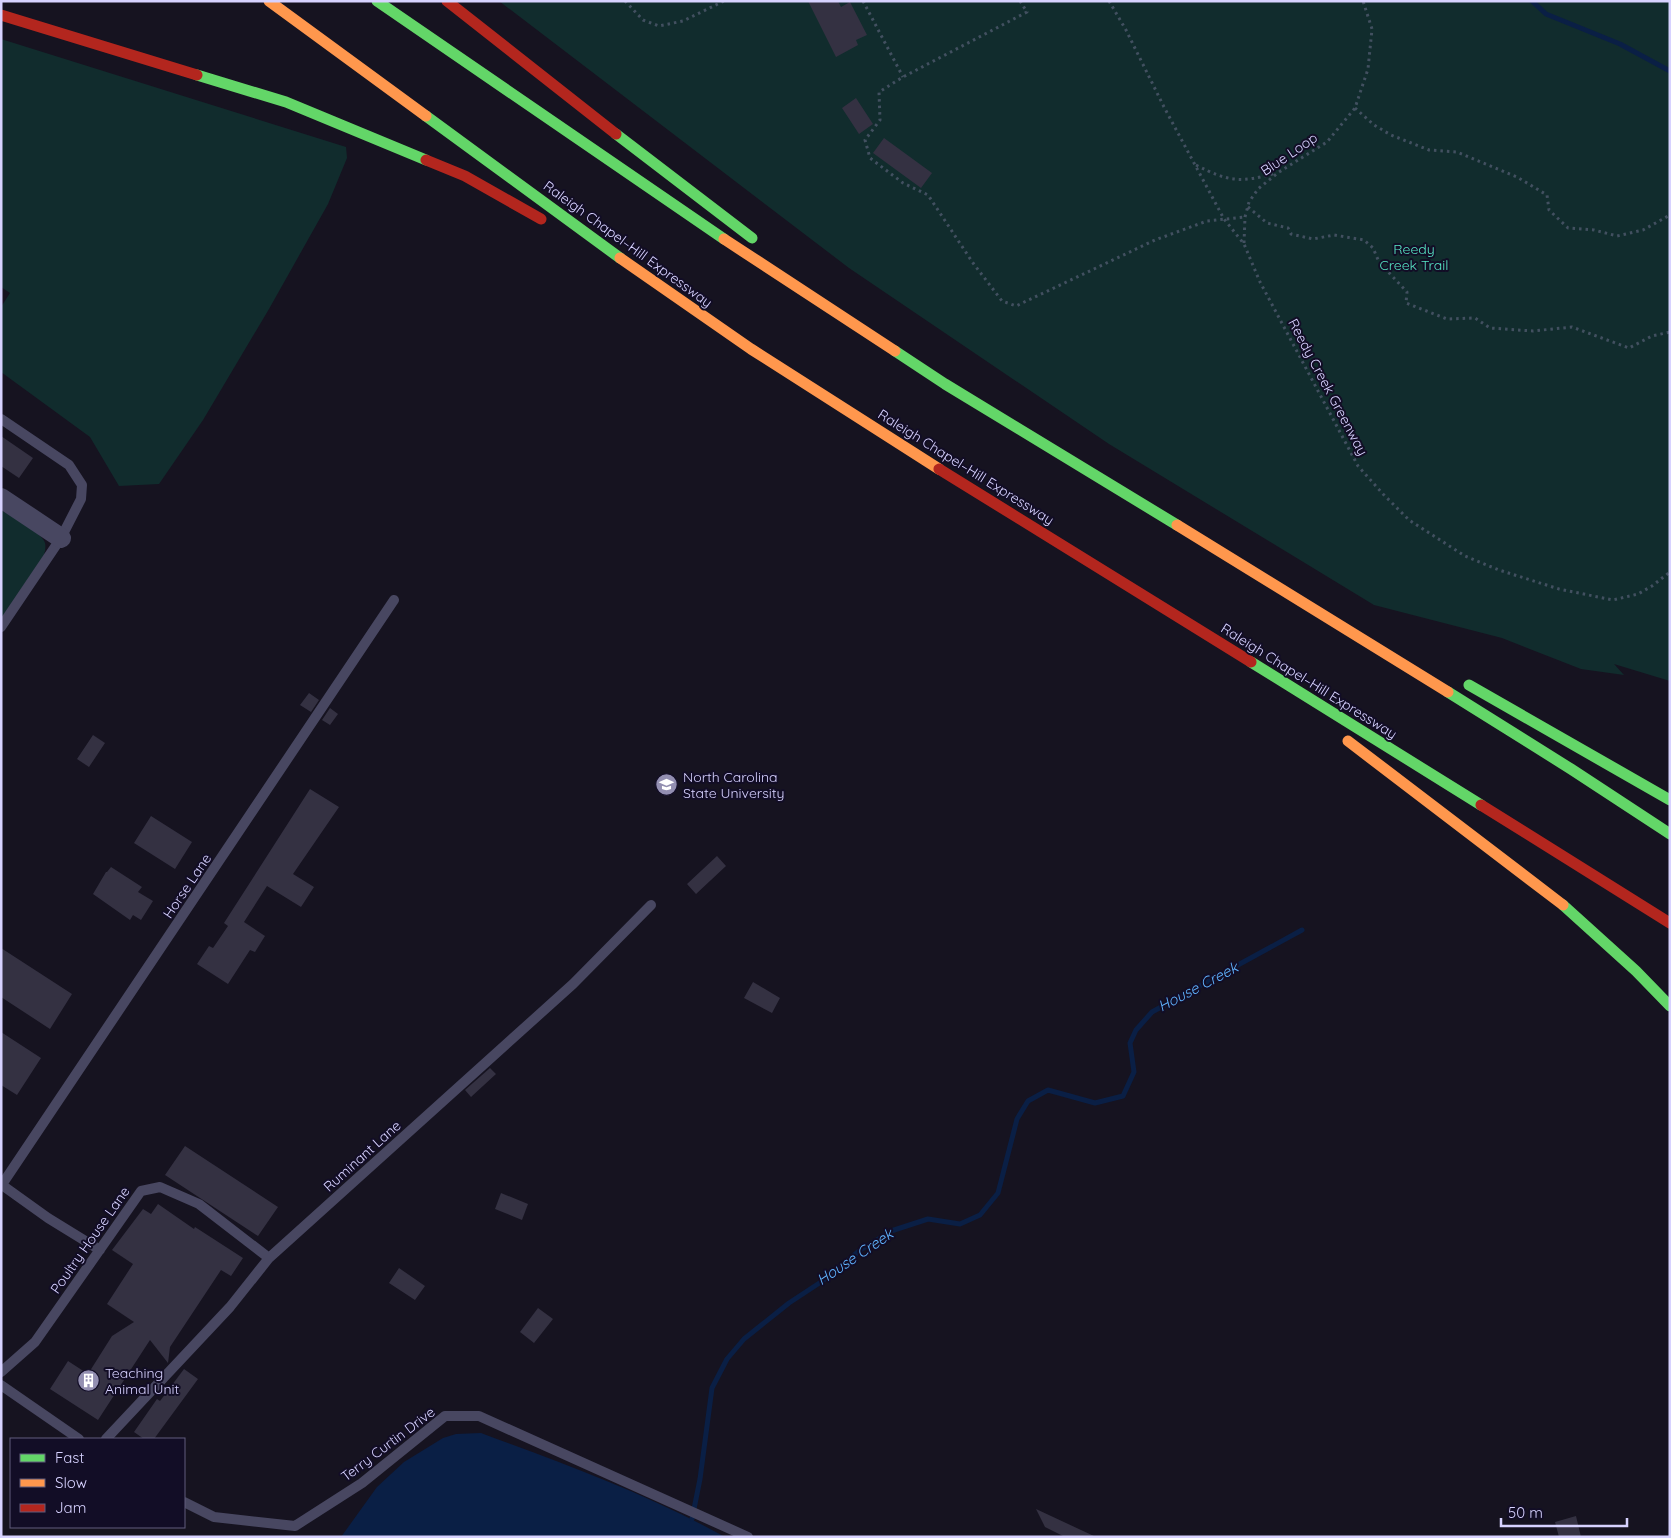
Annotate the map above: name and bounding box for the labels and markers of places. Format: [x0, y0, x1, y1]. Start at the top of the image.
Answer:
place label: North Carolina State University [683, 768, 784, 802]
school or university icon: North Carolina State University [655, 773, 679, 797]
place label: Teaching Animal Unit [105, 1364, 180, 1398]
building icon: Teaching Animal Unit [77, 1369, 101, 1393]

